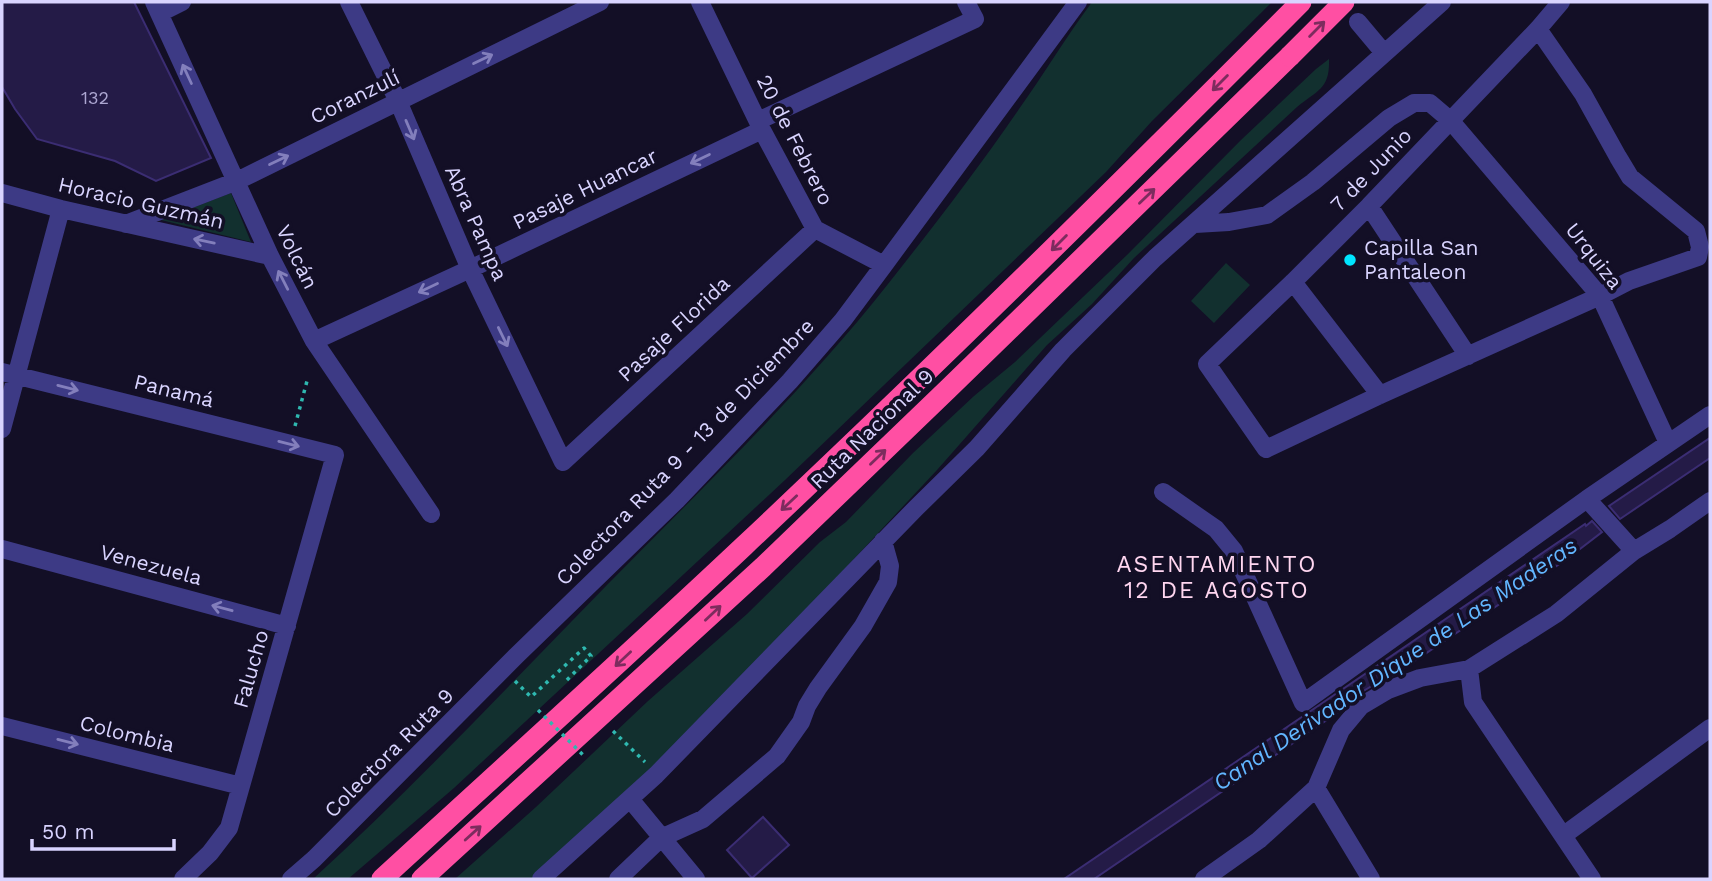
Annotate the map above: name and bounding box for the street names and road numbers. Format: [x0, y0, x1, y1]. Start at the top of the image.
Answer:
street label: Coranzulí [306, 64, 404, 129]
street label: 20 de Febrero [752, 70, 839, 209]
street label: 7 de Junio [1325, 123, 1416, 216]
street label: Pasaje Huancar [508, 143, 662, 234]
street label: Abra Pampa [440, 161, 513, 284]
street label: Horacio Guzmán [56, 171, 226, 234]
street label: Urquiza [1561, 217, 1628, 294]
street label: Volcán [271, 221, 324, 293]
street label: Pasaje Florida [613, 270, 735, 387]
street label: Colectora Ruta 9 - 13 de Diciembre [550, 313, 819, 590]
street label: Ruta Nacional 9 [805, 363, 939, 494]
street label: Panamá [132, 369, 217, 413]
street label: Venezuela [97, 539, 205, 590]
street label: Falucho [227, 627, 274, 711]
street label: Colectora Ruta 9 [319, 683, 458, 822]
street label: Colombia [77, 710, 177, 757]

